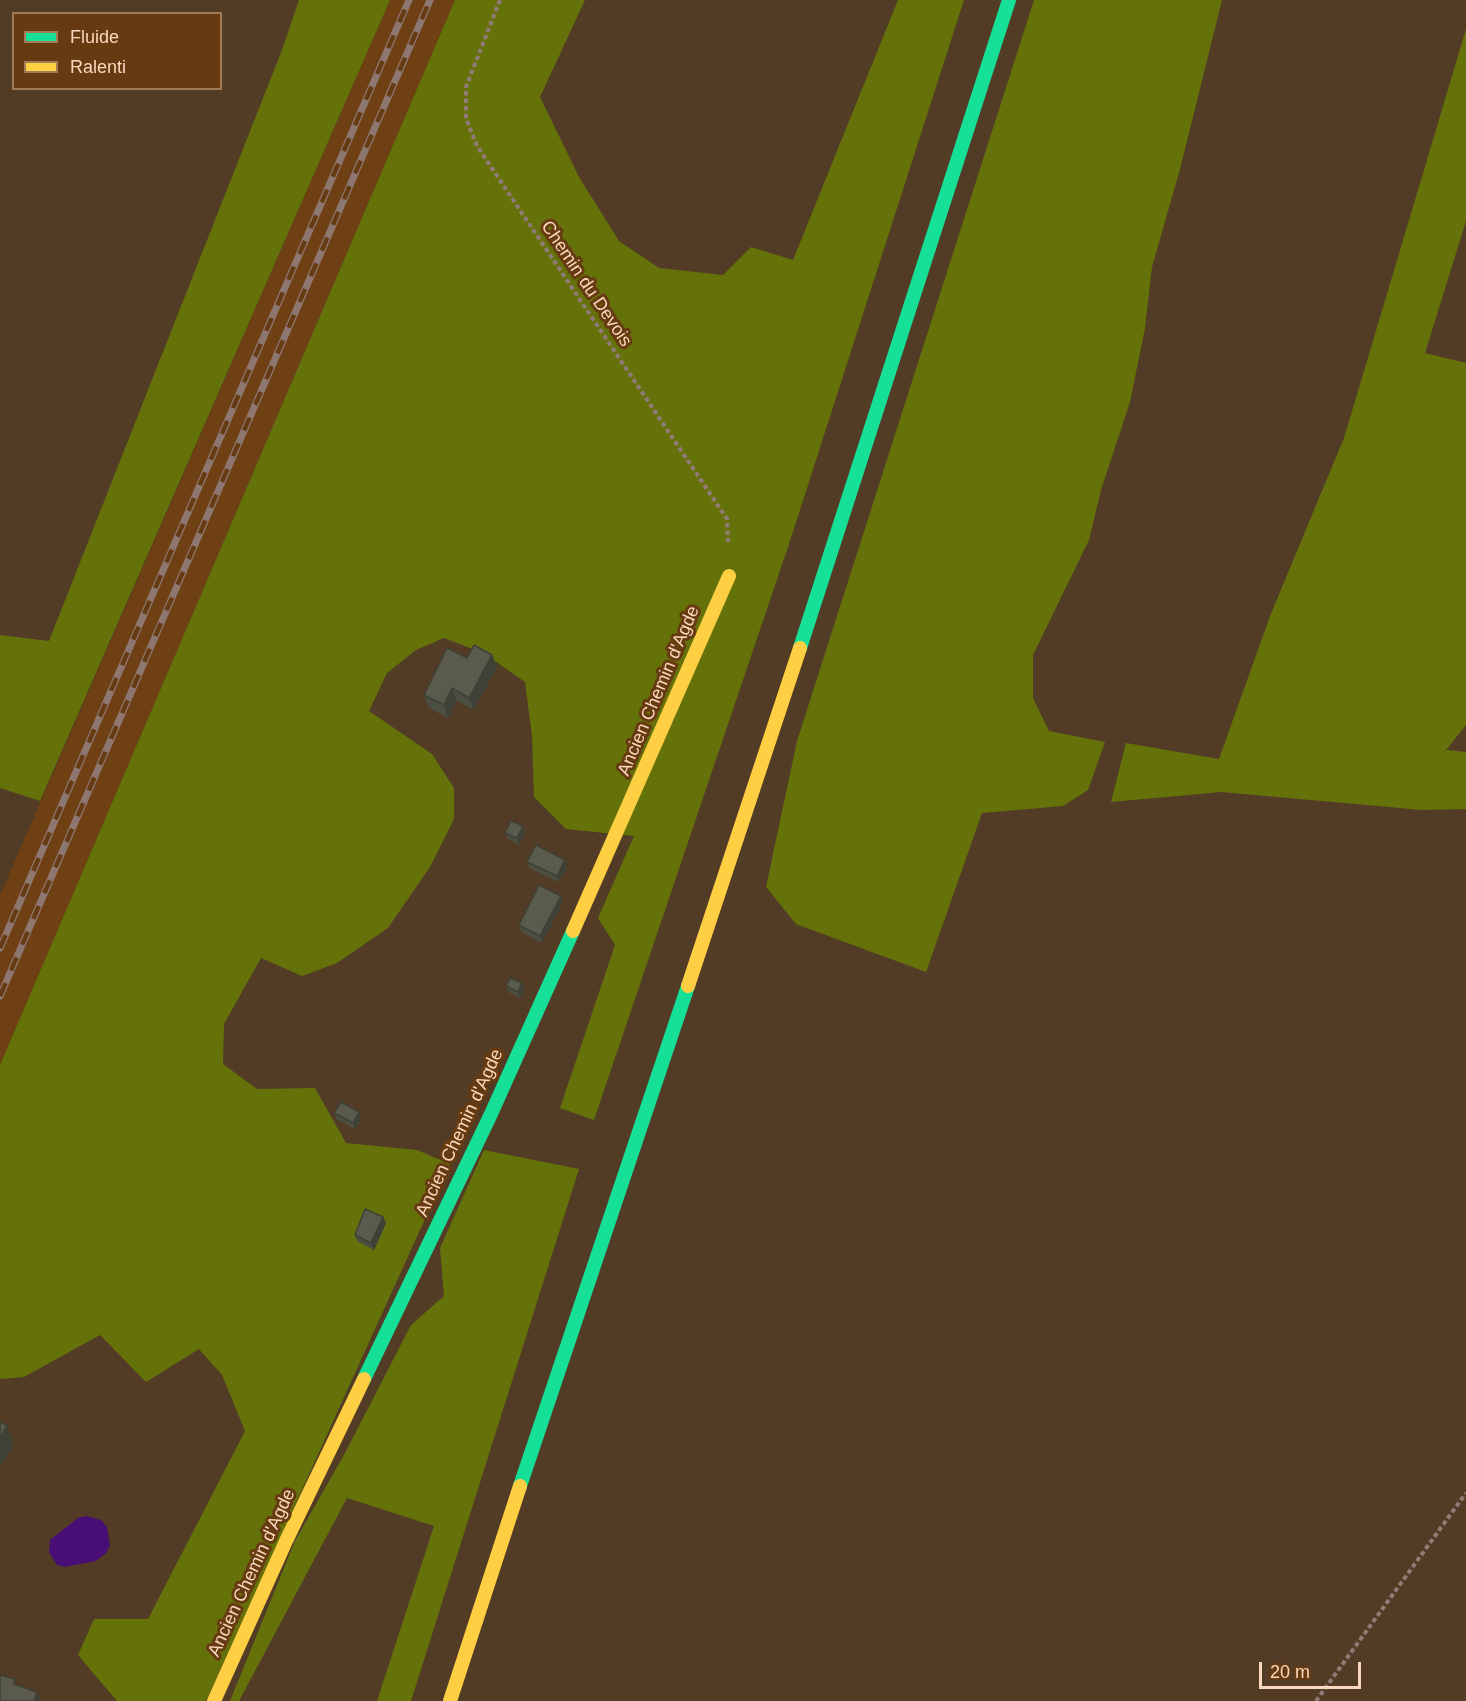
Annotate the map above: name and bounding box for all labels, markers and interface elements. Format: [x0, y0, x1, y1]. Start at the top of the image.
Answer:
legend [12, 12, 222, 90]
text: Fluide [70, 27, 119, 47]
text: Ralenti [70, 57, 126, 77]
street label: Chemin du Devois [536, 217, 636, 351]
street label: Ancien Chemin d'Agde [613, 603, 705, 779]
street label: Ancien Chemin d'Agde [412, 1046, 508, 1220]
street label: Ancien Chemin d'Agde [204, 1486, 300, 1660]
scale bar [1262, 1650, 1364, 1688]
text: 20 m [1270, 1662, 1310, 1682]

